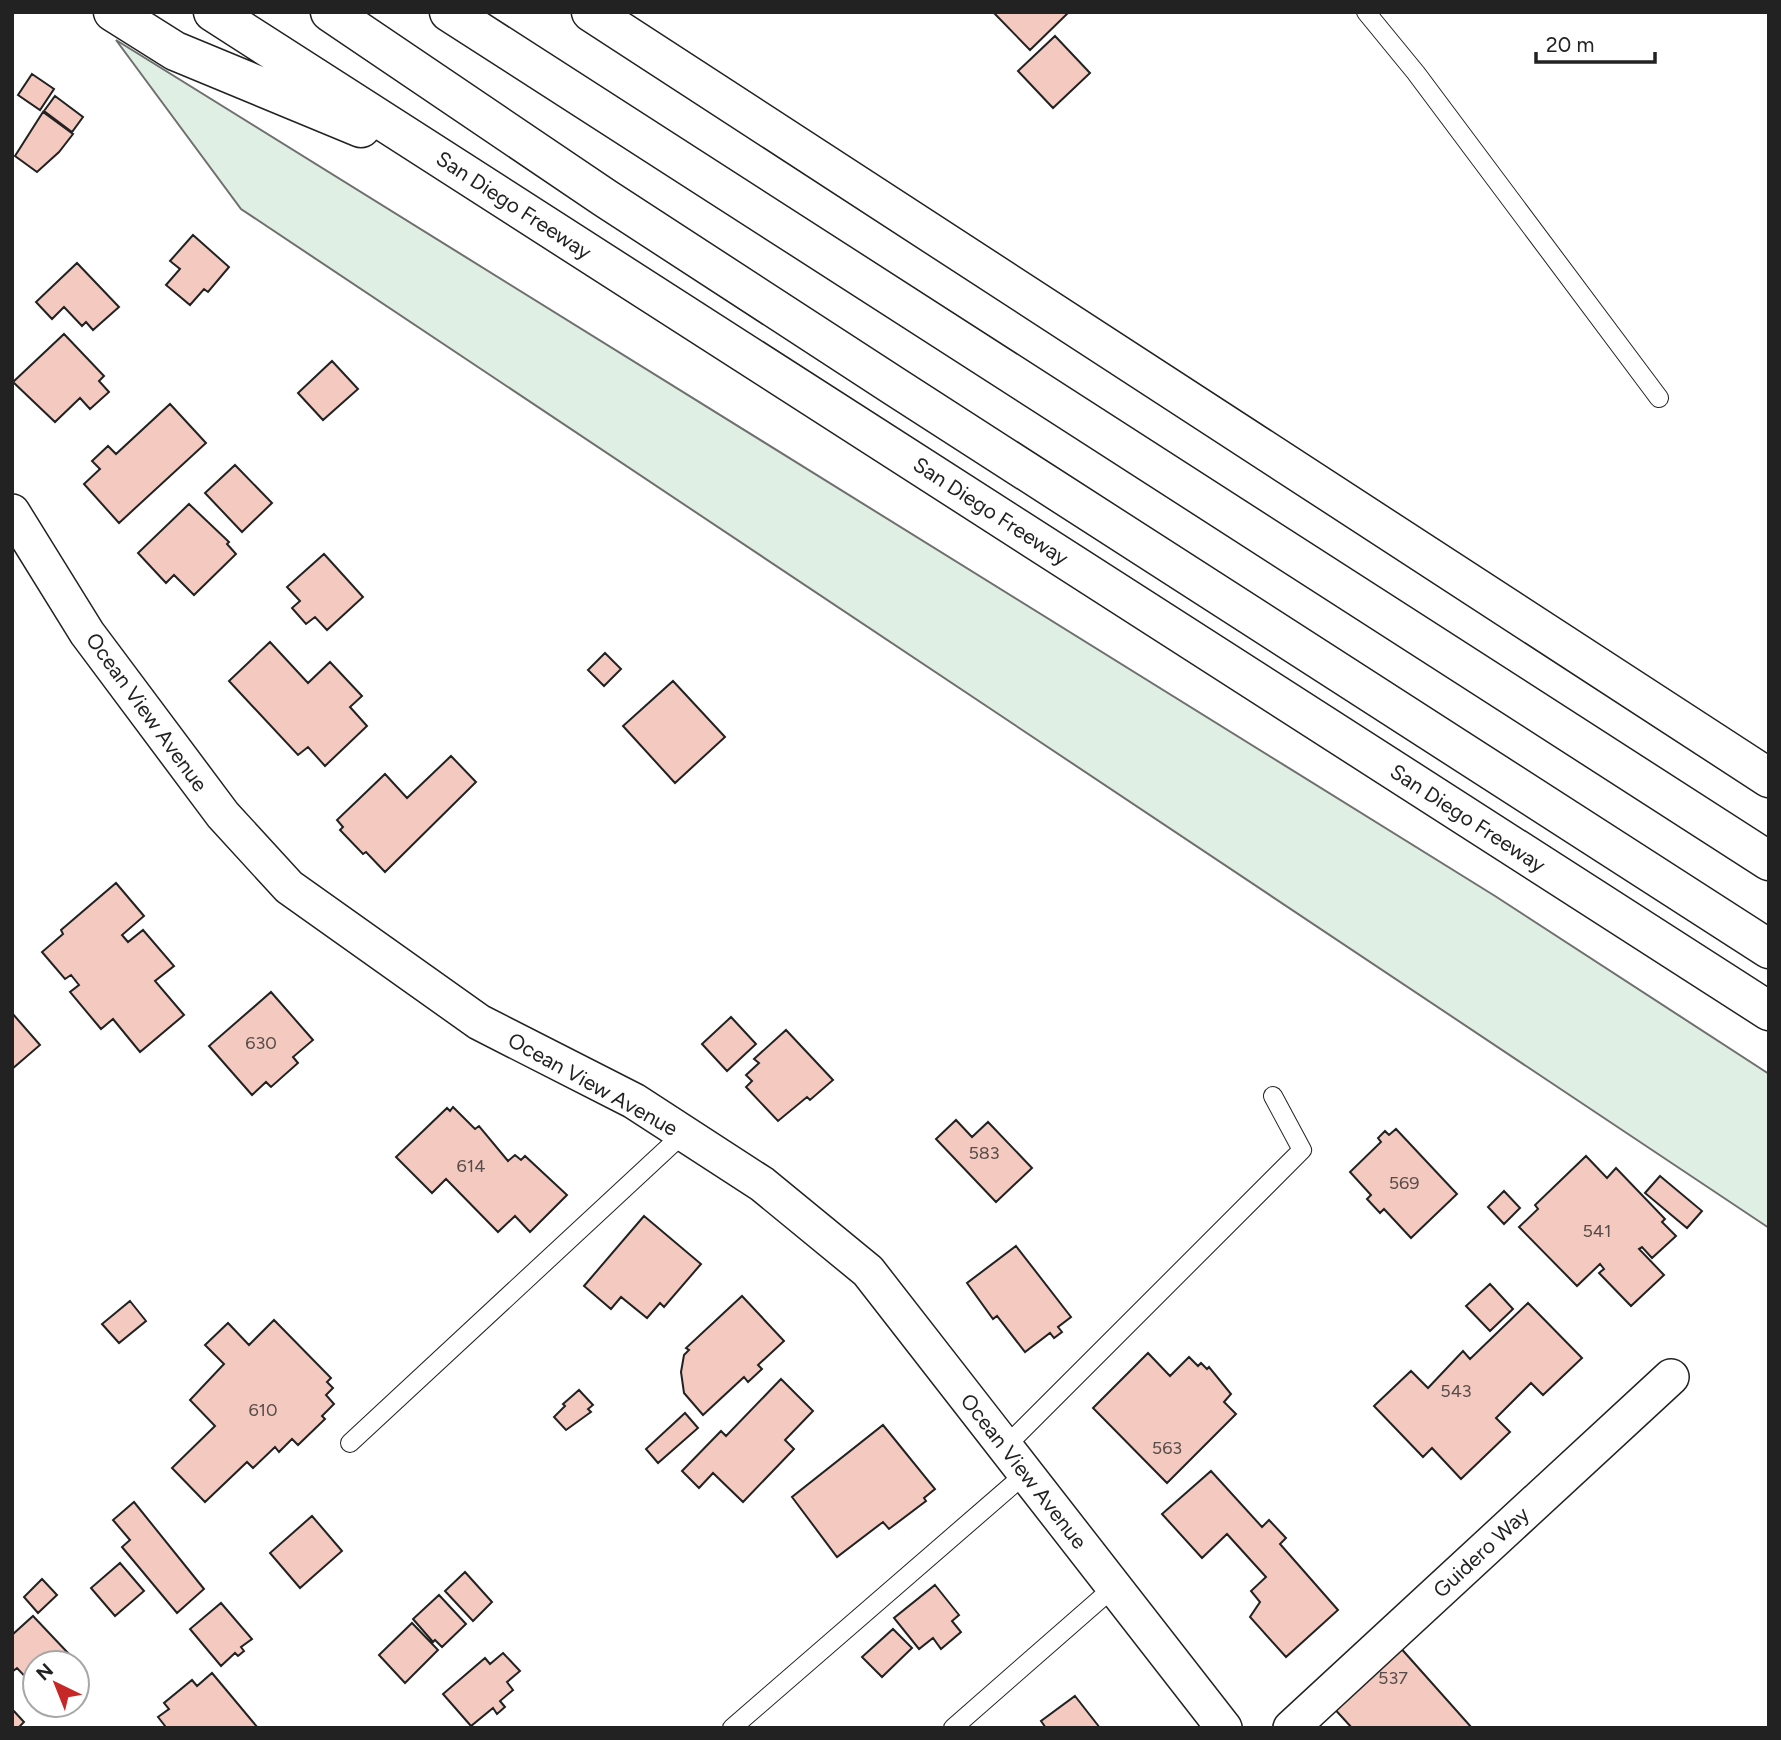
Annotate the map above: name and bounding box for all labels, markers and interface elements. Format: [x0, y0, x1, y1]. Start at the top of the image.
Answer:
scale bar [1536, 21, 1655, 65]
text: 20 m [1546, 32, 1594, 57]
street label: San Diego Freeway [432, 146, 596, 264]
street label: San Diego Freeway [909, 452, 1073, 570]
street label: Ocean View Avenue [81, 628, 213, 796]
street label: San Diego Freeway [1386, 759, 1550, 877]
street label: Ocean View Avenue [504, 1027, 682, 1141]
house number: 630 [245, 1032, 277, 1054]
house number: 583 [968, 1142, 1000, 1164]
house number: 614 [457, 1155, 485, 1177]
house number: 569 [1389, 1172, 1419, 1194]
house number: 541 [1583, 1220, 1611, 1242]
house number: 543 [1440, 1380, 1472, 1402]
street label: Ocean View Avenue [956, 1388, 1092, 1554]
house number: 610 [248, 1399, 278, 1421]
house number: 563 [1152, 1437, 1182, 1459]
street label: Guidero Way [1428, 1501, 1534, 1603]
north arrow [21, 1649, 91, 1719]
text: N [32, 1659, 58, 1685]
house number: 537 [1378, 1667, 1408, 1689]

